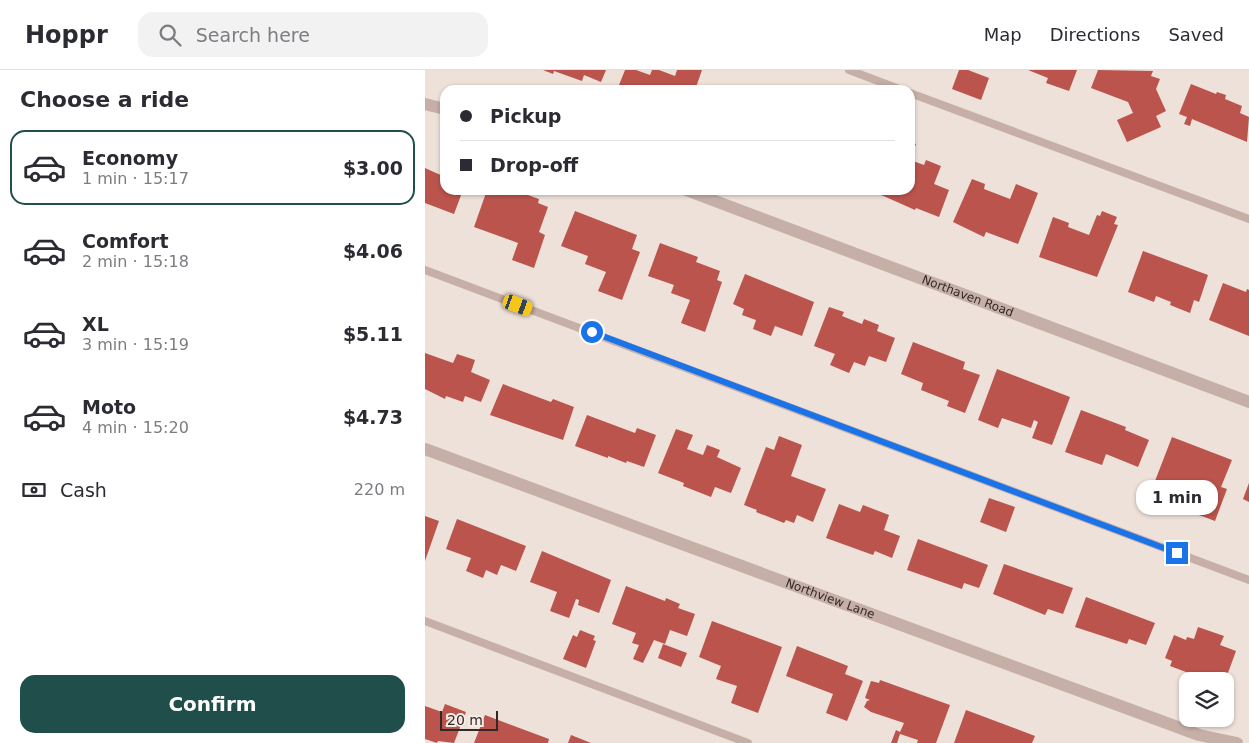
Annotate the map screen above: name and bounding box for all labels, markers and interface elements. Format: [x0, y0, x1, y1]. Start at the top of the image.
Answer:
search box [138, 12, 488, 57]
text: Hoppr [25, 21, 108, 49]
icon: search [156, 21, 184, 49]
text: Search here [196, 24, 310, 46]
text: Map [984, 24, 1022, 45]
text: Directions [1050, 24, 1140, 45]
text: Saved [1168, 24, 1224, 45]
text: Choose a ride [20, 87, 189, 112]
text: Pickup [490, 105, 561, 127]
icon: car [22, 145, 67, 190]
text: Economy [82, 147, 178, 169]
text: Drop-off [490, 154, 578, 176]
text: $3.00 [343, 157, 403, 179]
text: 1 min · 15:17 [82, 169, 189, 188]
icon: car [22, 228, 67, 273]
text: Comfort [82, 230, 169, 252]
text: $4.06 [343, 240, 403, 262]
text: 2 min · 15:18 [82, 252, 189, 271]
street label: Northaven Road [920, 272, 1016, 320]
car [501, 293, 534, 317]
icon: car [22, 311, 67, 356]
text: XL [82, 313, 109, 335]
route start [581, 321, 603, 343]
text: $5.11 [343, 323, 403, 345]
text: 3 min · 15:19 [82, 335, 189, 354]
icon: car [22, 394, 67, 439]
text: Moto [82, 396, 136, 418]
text: $4.73 [343, 406, 403, 428]
text: 4 min · 15:20 [82, 418, 189, 437]
icon: cash [20, 476, 48, 504]
text: Cash [60, 479, 107, 501]
text: 220 m [354, 480, 405, 499]
callout: 1 min [1136, 480, 1218, 516]
text: 1 min [1152, 488, 1202, 507]
route end [1166, 542, 1188, 564]
street label: Northview Lane [784, 576, 877, 622]
map controls [1179, 672, 1234, 727]
button: layers [1179, 672, 1234, 727]
button: Confirm [20, 675, 405, 733]
scale bar [440, 708, 497, 731]
text: 20 m [447, 712, 483, 728]

